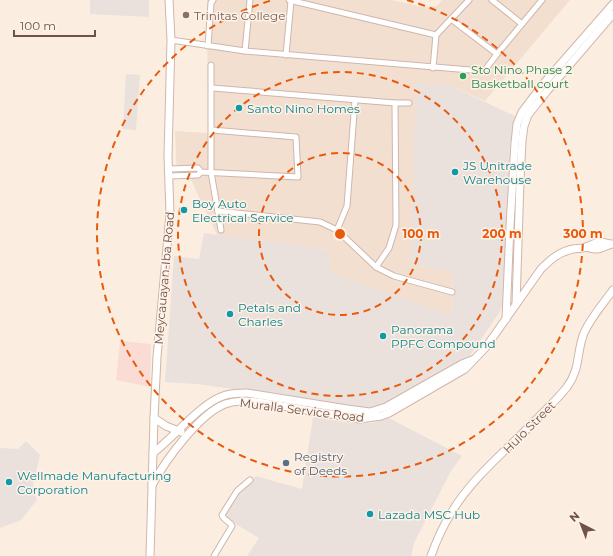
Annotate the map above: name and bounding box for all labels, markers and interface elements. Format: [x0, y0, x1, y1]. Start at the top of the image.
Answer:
place label: Trinitas College [194, 8, 286, 23]
marker: Trinitas College [181, 10, 191, 20]
scale bar [14, 12, 95, 38]
text: 100 m [20, 18, 56, 33]
place label: Sto Nino Phase 2 Basketball court [471, 62, 573, 91]
marker: Sto Nino Phase 2 Basketball court [458, 71, 468, 81]
place label: Santo Nino Homes [247, 101, 360, 116]
marker: Santo Nino Homes [234, 103, 244, 113]
place label: JS Unitrade Warehouse [462, 158, 532, 187]
marker: JS Unitrade Warehouse [450, 167, 460, 177]
place label: Boy Auto Electrical Service [192, 196, 294, 225]
marker: Boy Auto Electrical Service [179, 205, 189, 215]
street label: Meycauayan-Iba Road [151, 211, 177, 345]
text: 100 m [403, 226, 439, 241]
text: 200 m [482, 226, 522, 241]
text: 300 m [562, 226, 603, 241]
centre of rings [333, 227, 347, 241]
place label: Petals and Charles [238, 300, 301, 329]
marker: Petals and Charles [225, 309, 235, 319]
place label: Panorama PPFC Compound [391, 322, 496, 351]
marker: Panorama PPFC Compound [378, 331, 388, 341]
street label: Muralla Service Road [239, 395, 365, 425]
street label: Hulo Street [500, 398, 558, 456]
place label: Registry of Deeds [294, 449, 347, 478]
marker: Registry of Deeds [281, 458, 291, 468]
place label: Wellmade Manufacturing Corporation [17, 468, 172, 497]
marker: Wellmade Manufacturing Corporation [4, 477, 14, 487]
north arrow [561, 504, 601, 544]
place label: Lazada MSC Hub [378, 507, 480, 522]
text: N [566, 508, 582, 525]
marker: Lazada MSC Hub [365, 509, 375, 519]

